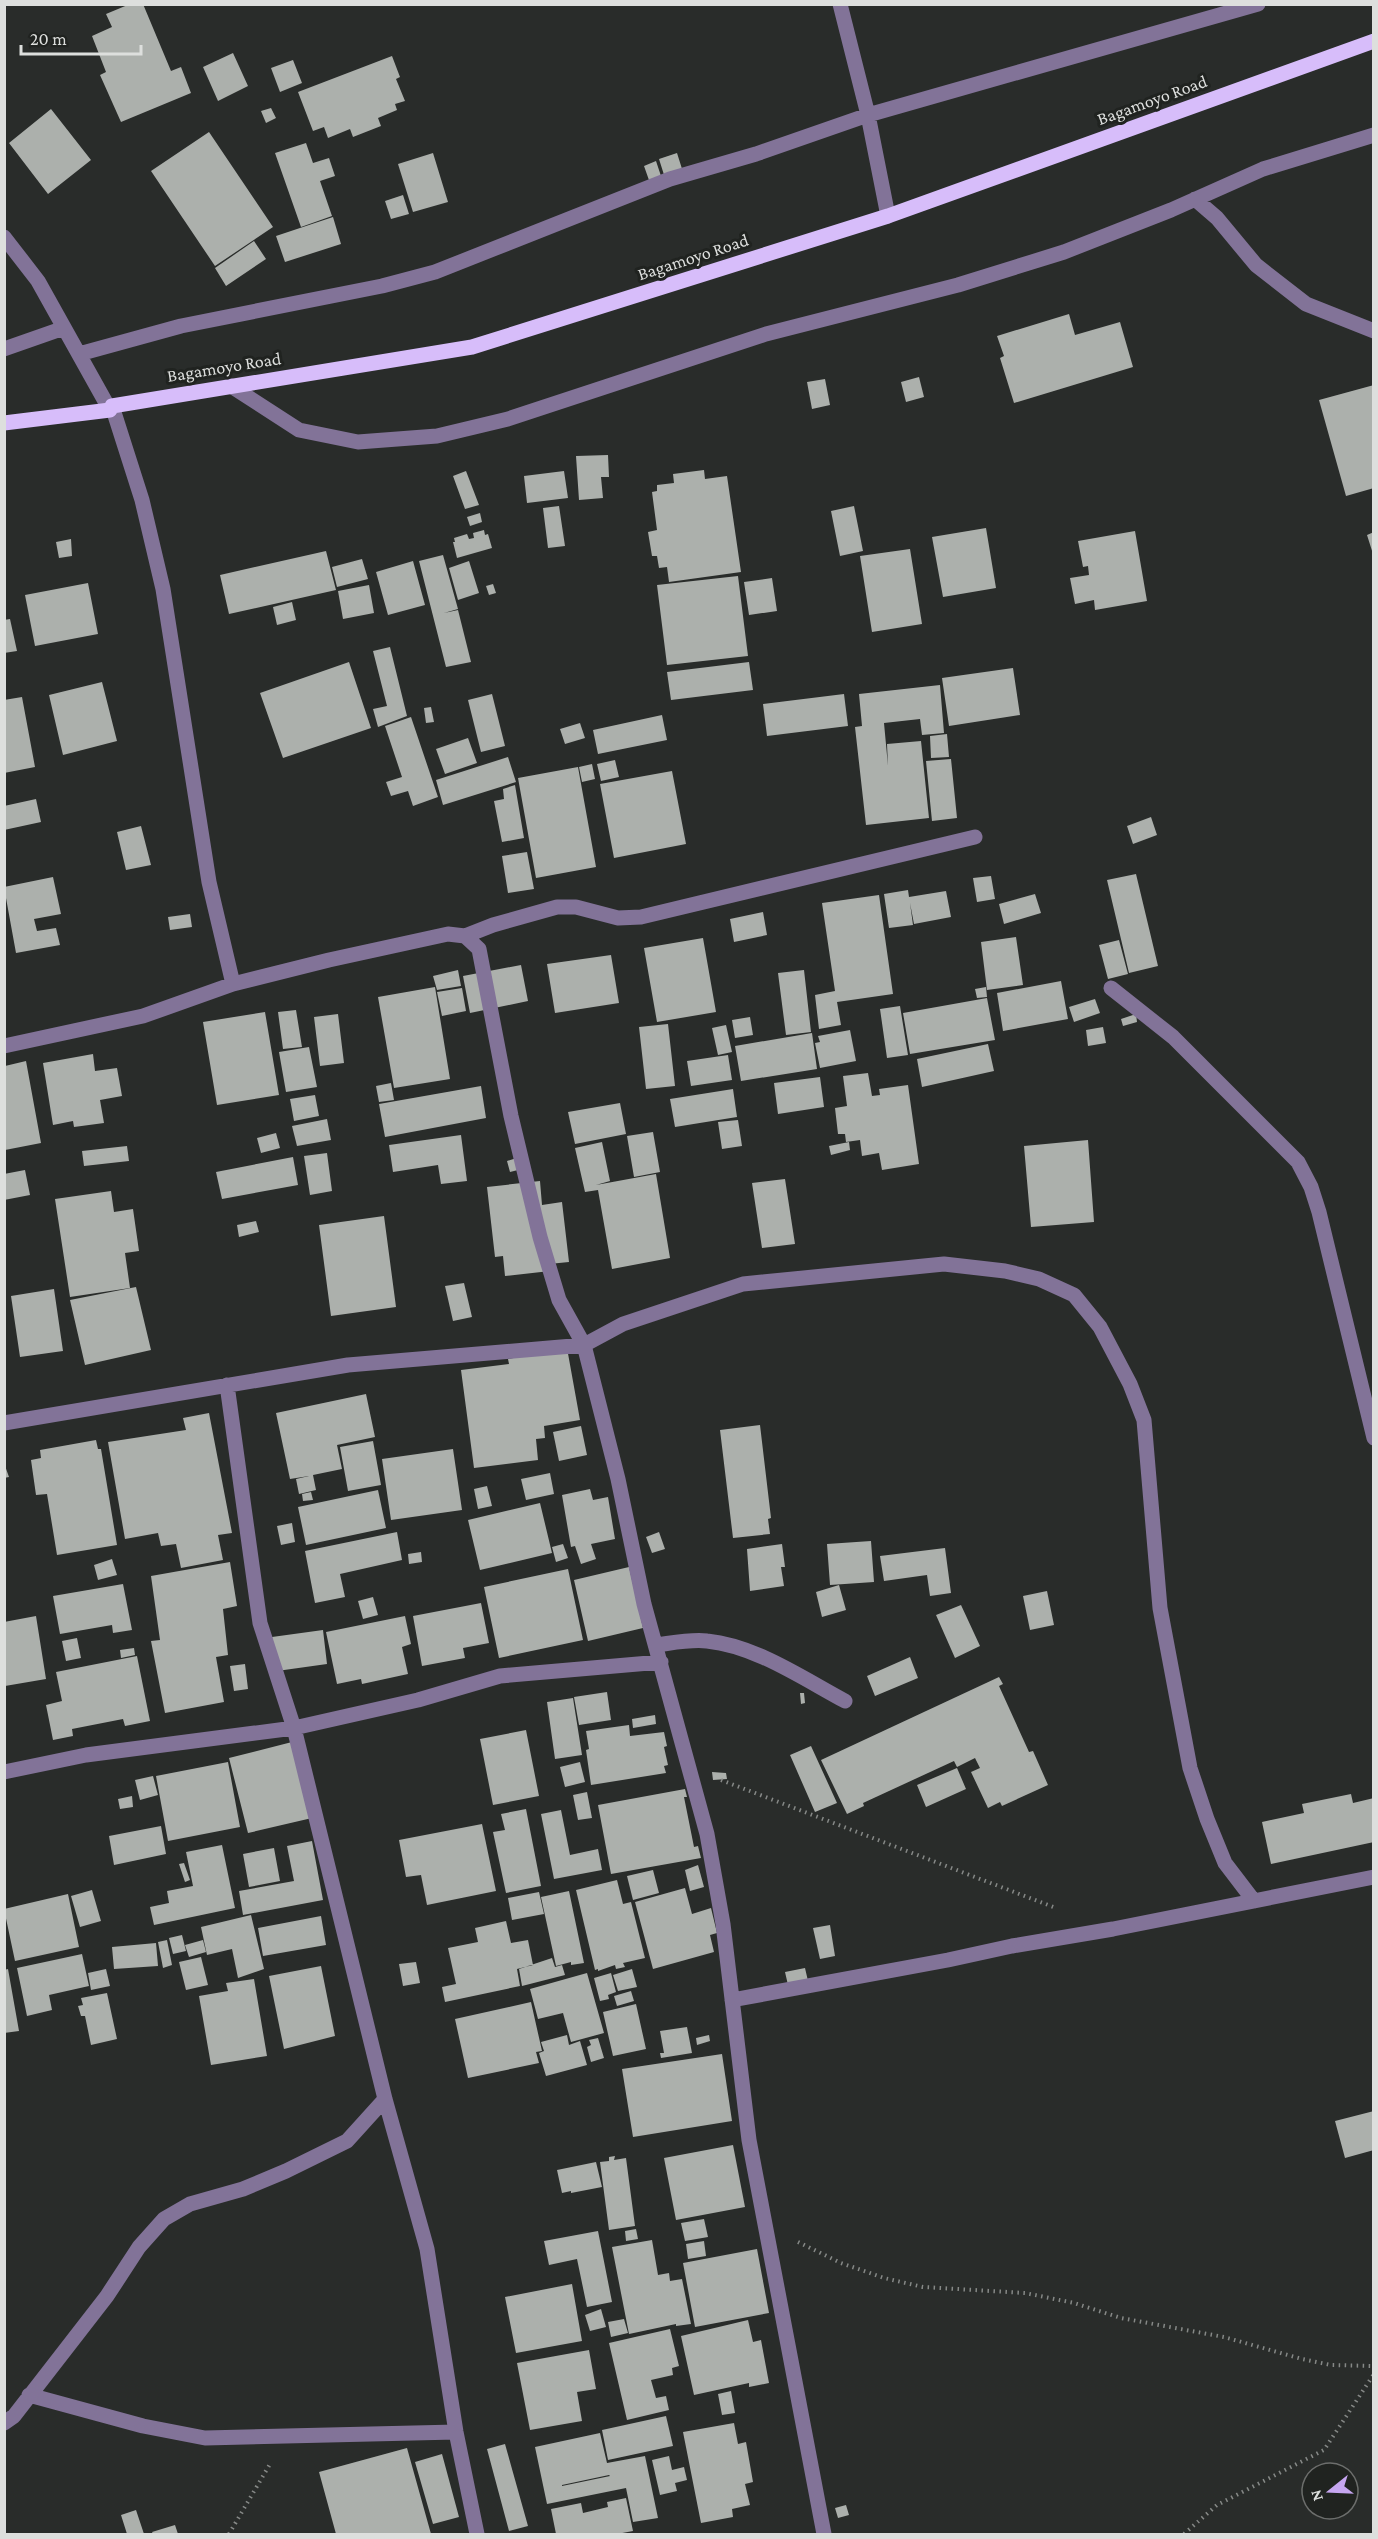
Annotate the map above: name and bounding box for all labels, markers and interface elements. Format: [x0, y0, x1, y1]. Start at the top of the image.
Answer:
scale bar [21, 18, 141, 56]
text: 20 m [30, 29, 67, 49]
street label: Bagamoyo Road [1094, 71, 1210, 129]
street label: Bagamoyo Road [635, 229, 751, 284]
street label: Bagamoyo Road [165, 348, 283, 386]
north arrow [1300, 2461, 1360, 2521]
text: N [1306, 2488, 1326, 2503]

